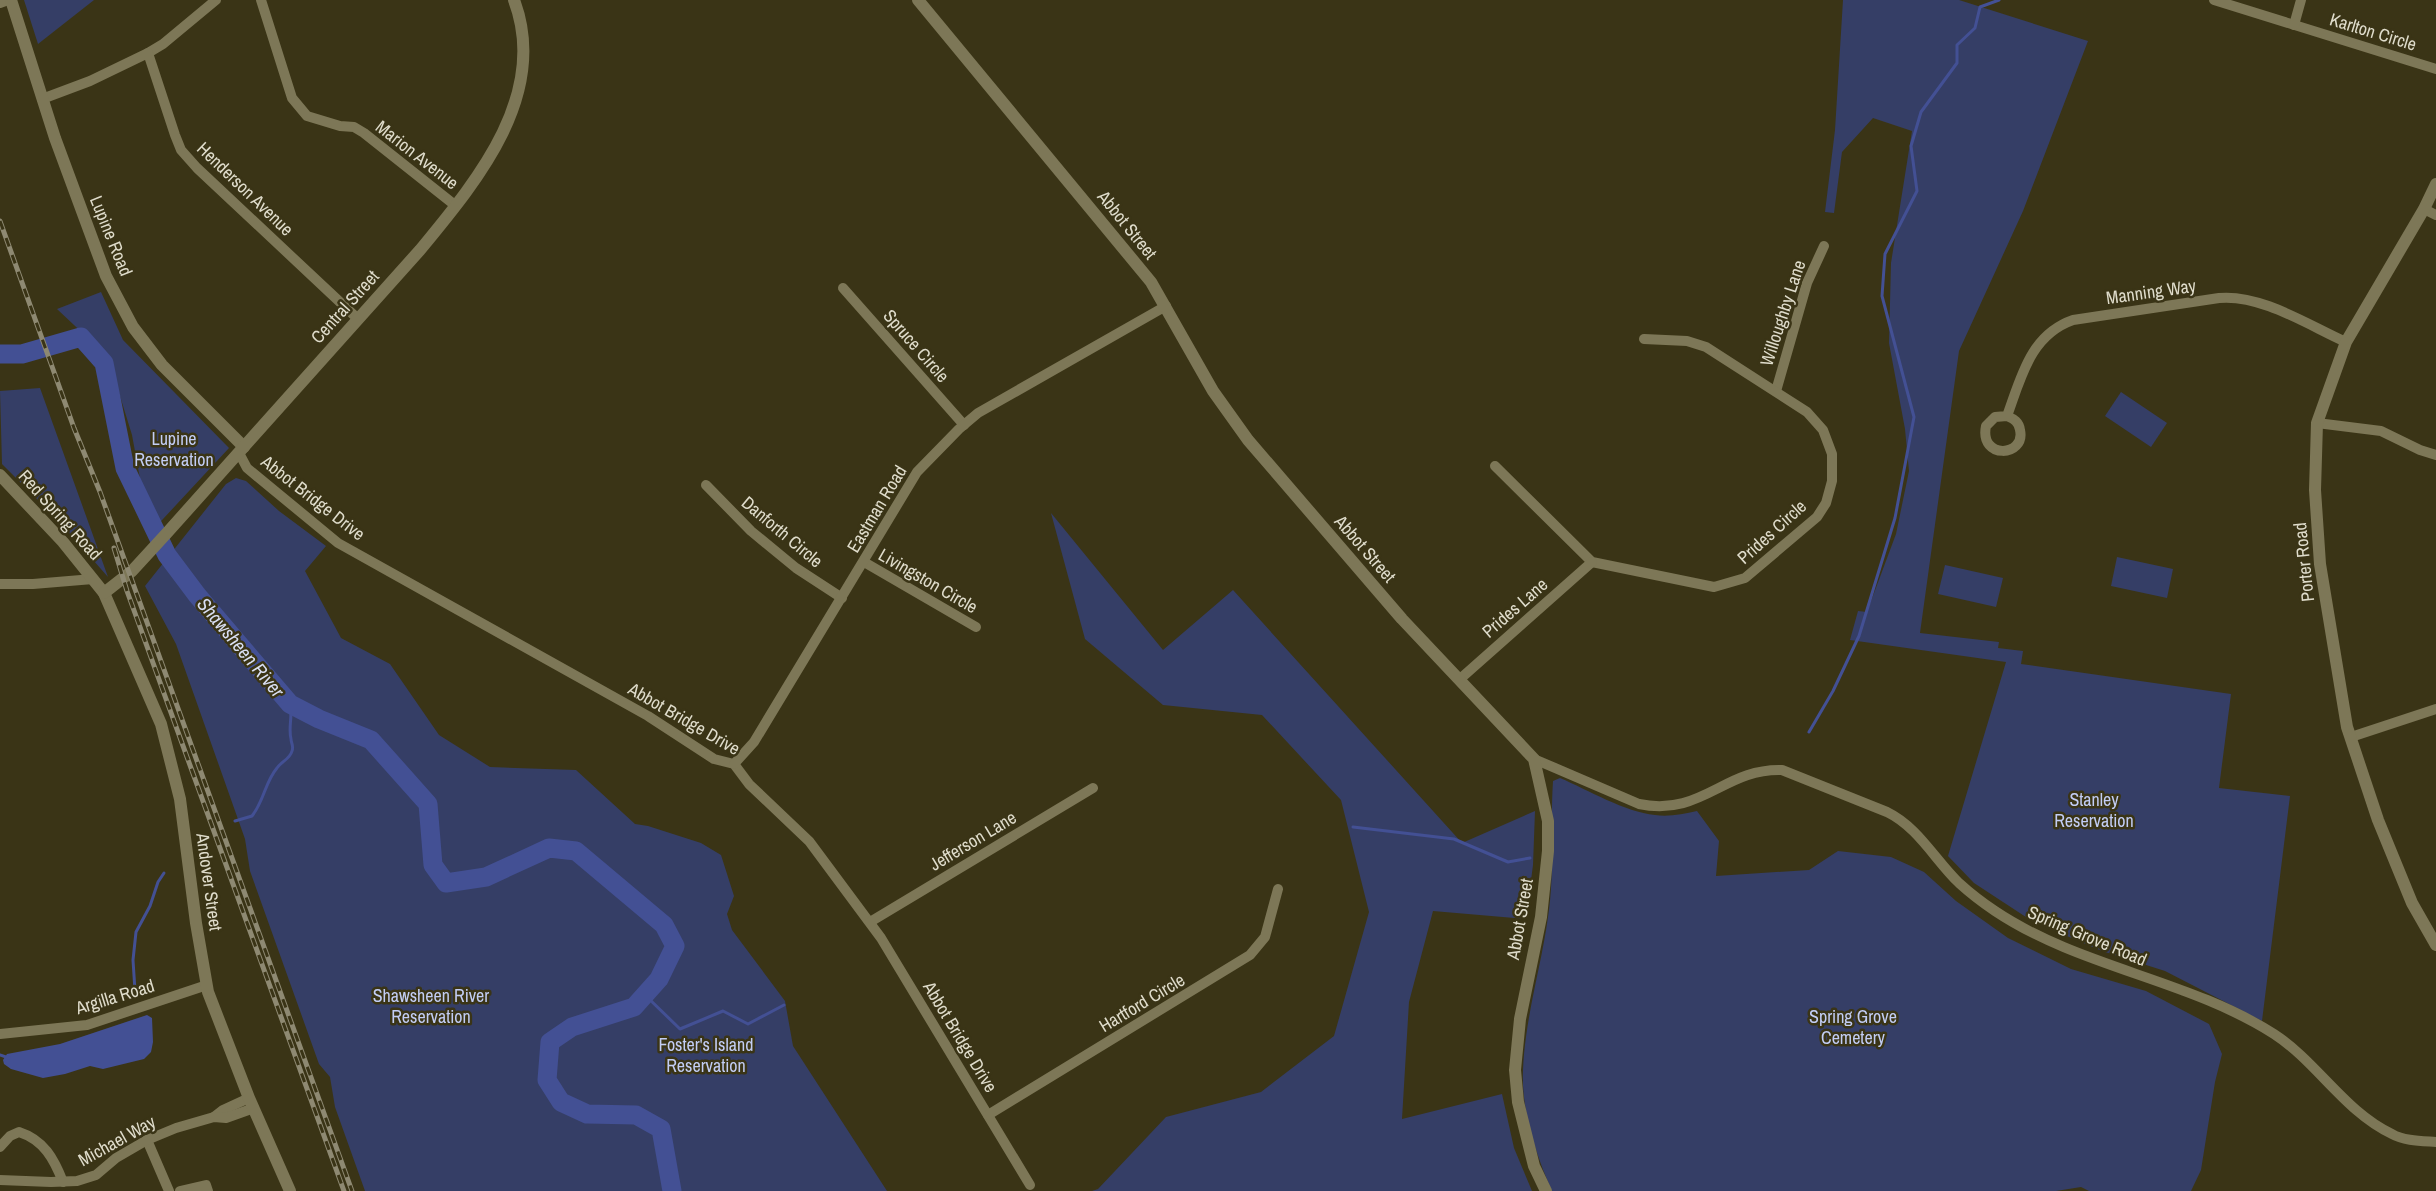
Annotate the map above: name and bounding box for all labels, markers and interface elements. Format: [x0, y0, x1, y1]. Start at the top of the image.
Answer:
street label: Karlton Circle [2327, 6, 2420, 57]
street label: Marion Avenue [371, 114, 464, 195]
street label: Henderson Avenue [192, 136, 299, 241]
street label: Abbot Street [1091, 184, 1163, 264]
street label: Lupine Road [84, 192, 139, 280]
street label: Willoughby Lane [1754, 257, 1811, 369]
street label: Central Street [305, 264, 384, 349]
street label: Manning Way [2104, 273, 2198, 310]
street label: Spruce Circle [878, 304, 955, 388]
park label: Lupine Reservation [134, 426, 214, 472]
street label: Abbot Bridge Drive [255, 448, 370, 546]
street label: Eastman Road [841, 460, 912, 557]
street label: Red Spring Road [13, 464, 108, 565]
street label: Danforth Circle [736, 490, 828, 573]
street label: Prides Circle [1732, 494, 1812, 569]
street label: Abbot Street [1328, 509, 1402, 588]
street label: Porter Road [2287, 521, 2320, 603]
street label: Livingston Circle [874, 542, 982, 619]
street label: Prides Lane [1476, 572, 1553, 643]
water label: Shawsheen River [192, 592, 291, 703]
street label: Abbot Bridge Drive [623, 676, 745, 761]
park label: Stanley Reservation [2054, 787, 2134, 833]
street label: Jefferson Lane [925, 805, 1021, 876]
street label: Andover Street [190, 830, 229, 932]
street label: Abbot Street [1500, 876, 1539, 962]
street label: Spring Grove Road [2024, 899, 2151, 972]
street label: Hartford Circle [1094, 967, 1189, 1038]
street label: Argilla Road [71, 973, 157, 1021]
street label: Abbot Bridge Drive [917, 976, 1003, 1097]
park label: Shawsheen River Reservation [373, 983, 489, 1029]
park label: Spring Grove Cemetery [1809, 1004, 1897, 1050]
park label: Foster's Island Reservation [659, 1032, 753, 1078]
street label: Michael Way [74, 1109, 160, 1172]

